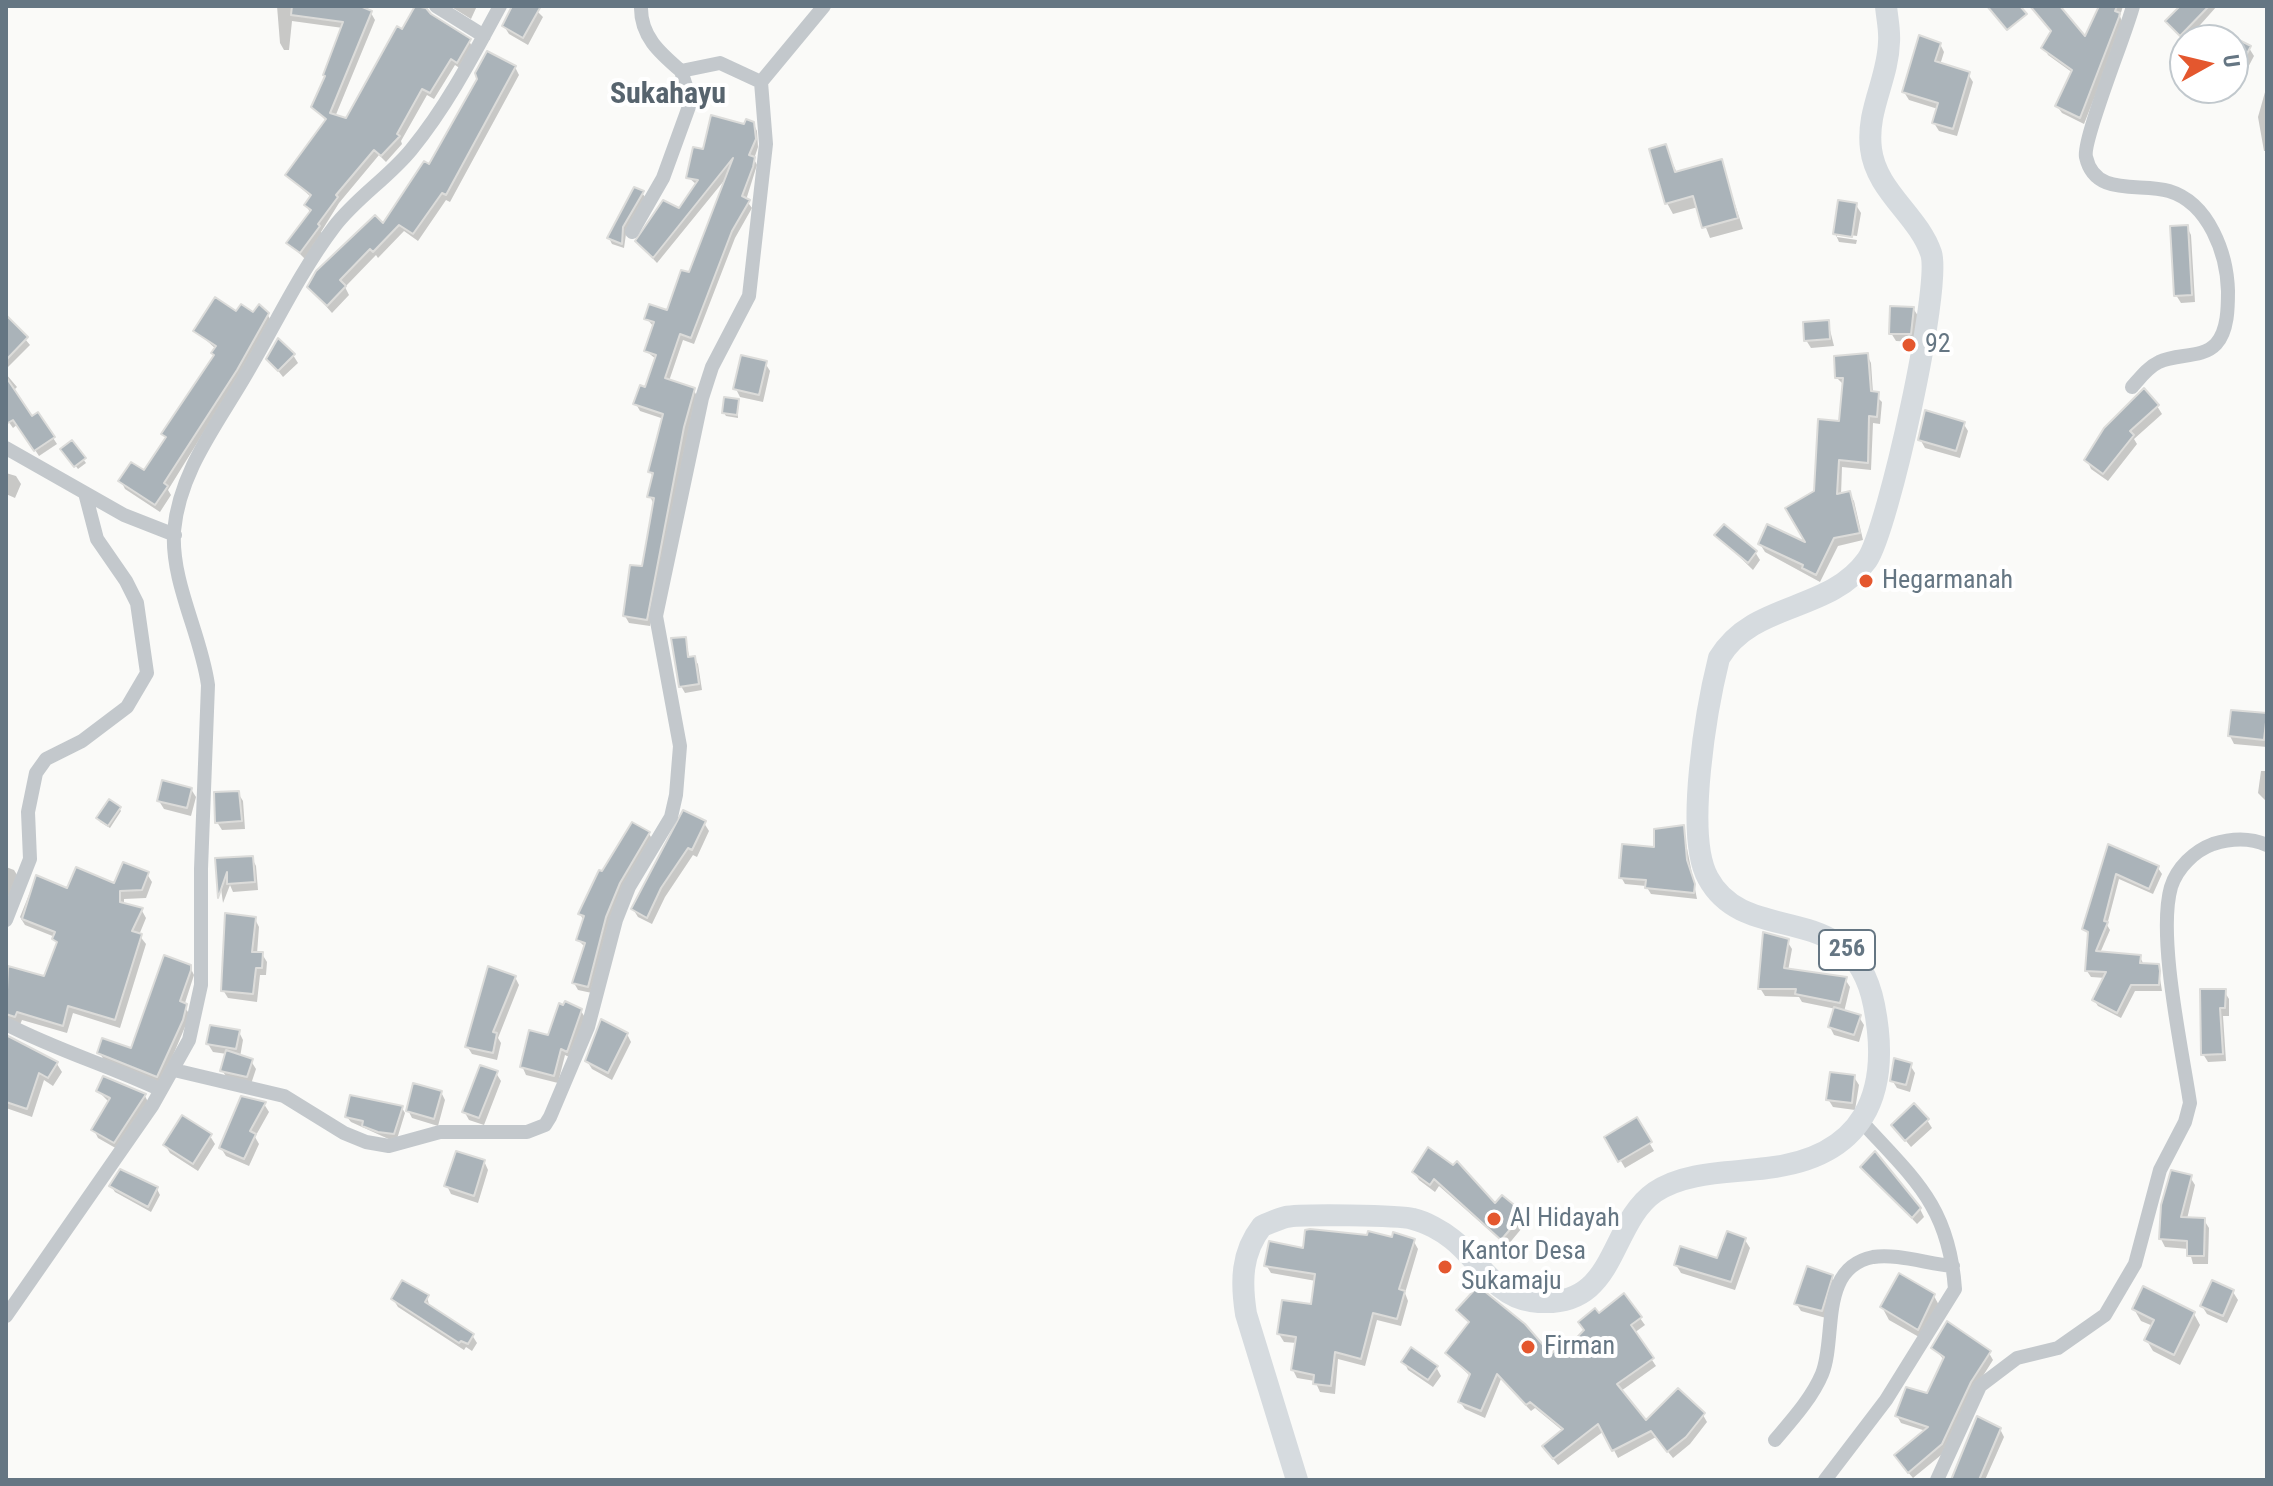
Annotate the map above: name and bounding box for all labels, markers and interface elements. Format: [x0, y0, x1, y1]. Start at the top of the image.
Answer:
north arrow [2169, 24, 2249, 104]
text: U [2218, 53, 2245, 69]
district label: Sukahayu [610, 77, 726, 113]
place label: 92 [1925, 329, 1951, 361]
marker: 92 [1900, 336, 1918, 354]
place label: Hegarmanah [1882, 565, 2013, 597]
marker: Hegarmanah [1857, 572, 1875, 590]
road number: 256 [1819, 930, 1875, 970]
place label: Al Hidayah [1510, 1203, 1620, 1235]
marker: Al Hidayah [1485, 1210, 1503, 1228]
place label: Kantor Desa Sukamaju [1461, 1236, 1586, 1298]
marker: Kantor Desa Sukamaju [1436, 1258, 1454, 1276]
place label: Firman [1544, 1331, 1615, 1363]
marker: Firman [1519, 1338, 1537, 1356]

